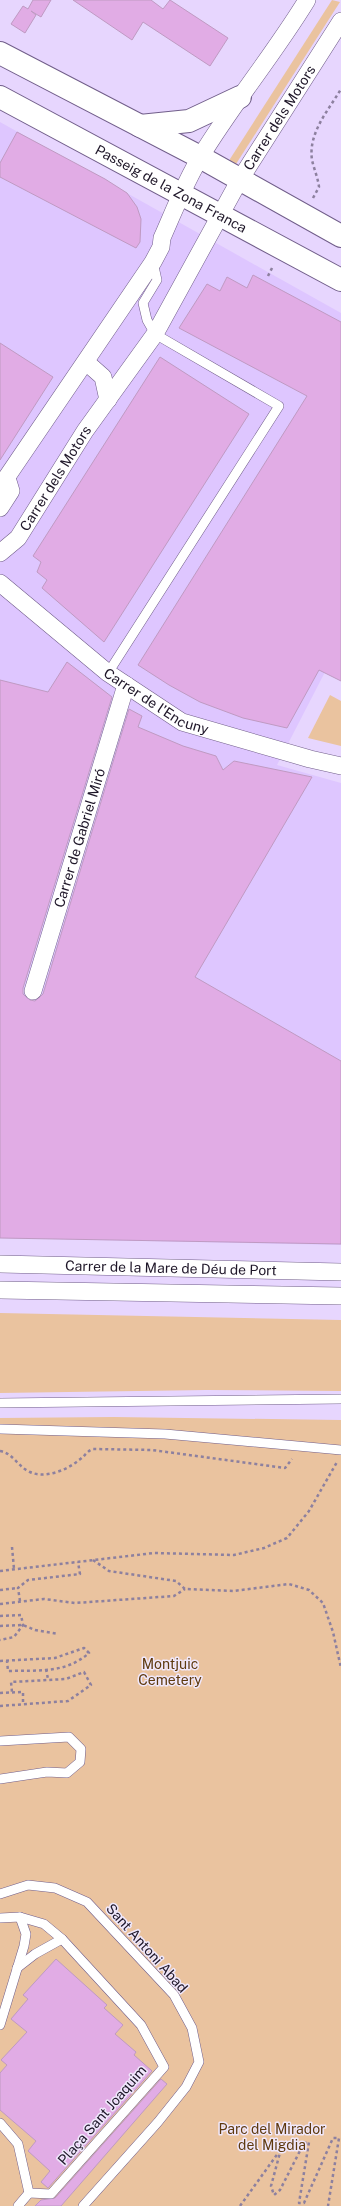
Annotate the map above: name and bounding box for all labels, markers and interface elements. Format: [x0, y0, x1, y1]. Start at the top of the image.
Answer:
street label: Carrer dels Motors [240, 62, 319, 173]
street label: Passeig de la Zona Franca [93, 142, 249, 236]
street label: Carrer dels Motors [17, 422, 94, 534]
street label: Carrer de l'Encuny [101, 665, 211, 737]
street label: Carrer de Gabriel Miró [51, 766, 108, 909]
street label: Carrer de la Mare de Déu de Port [65, 1258, 277, 1278]
park label: Montjuic Cemetery [138, 1656, 202, 1688]
street label: Sant Antoni Abad [103, 1900, 191, 1996]
street label: Plaça Sant Joaquim [54, 2062, 150, 2168]
park label: Parc del Mirador del Migdia [218, 2121, 326, 2153]

